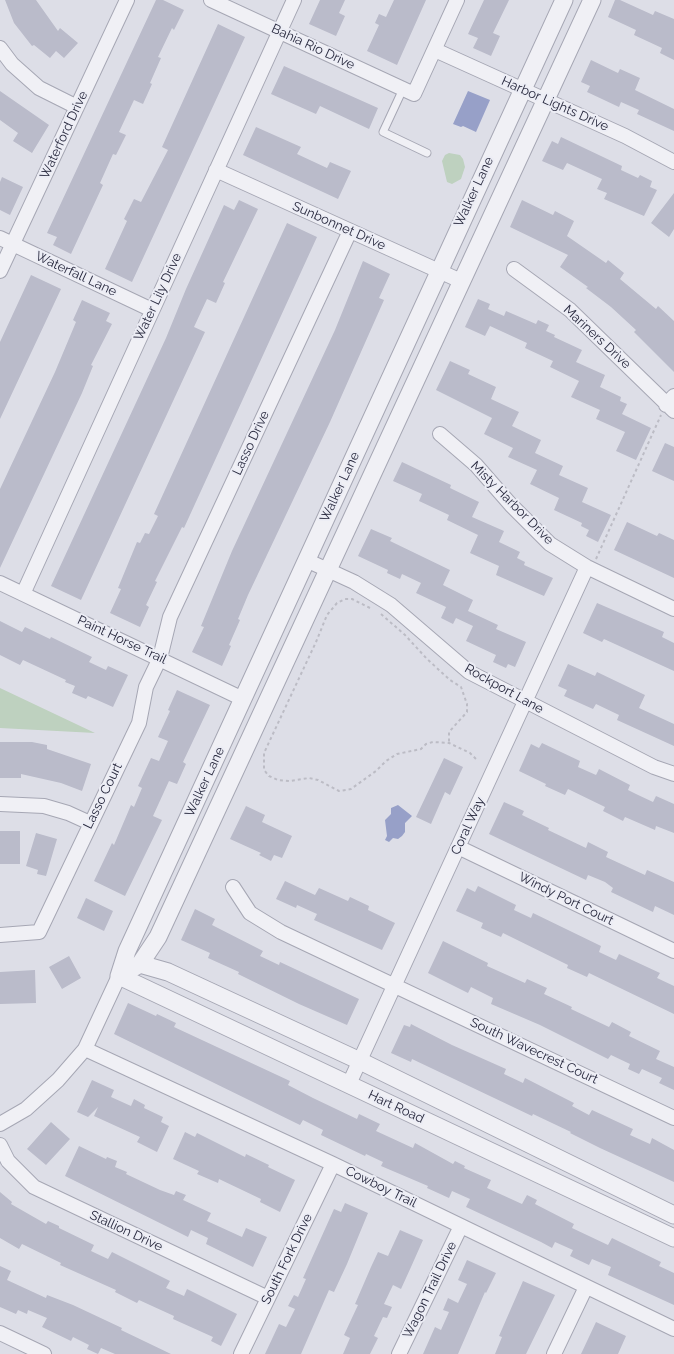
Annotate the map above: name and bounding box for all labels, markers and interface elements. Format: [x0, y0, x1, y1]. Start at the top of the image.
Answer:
street label: Bahia Rio Drive [269, 21, 357, 73]
street label: Harbor Lights Drive [499, 73, 611, 135]
street label: Waterford Drive [37, 89, 91, 181]
street label: Walker Lane [451, 155, 497, 229]
street label: Sunbonnet Drive [290, 198, 388, 254]
street label: Waterfall Lane [33, 248, 119, 300]
street label: Water Lily Drive [131, 251, 185, 343]
street label: Mariners Drive [560, 302, 634, 372]
street label: Lasso Drive [229, 408, 273, 478]
street label: Walker Lane [317, 450, 363, 524]
street label: Misty Harbor Drive [467, 458, 557, 548]
street label: Paint Horse Trail [75, 612, 169, 668]
street label: Rockport Lane [462, 661, 546, 717]
street label: Walker Lane [182, 745, 228, 819]
street label: Lasso Court [80, 760, 126, 832]
street label: Coral Way [448, 795, 488, 857]
street label: Windy Port Court [516, 869, 616, 929]
street label: South Wavecrest Court [468, 1015, 600, 1087]
street label: Hart Road [366, 1087, 426, 1127]
street label: Cowboy Trail [343, 1163, 419, 1211]
street label: Stallion Drive [87, 1207, 165, 1255]
street label: South Fork Drive [258, 1211, 316, 1307]
street label: Wagon Trail Drive [400, 1239, 460, 1341]

